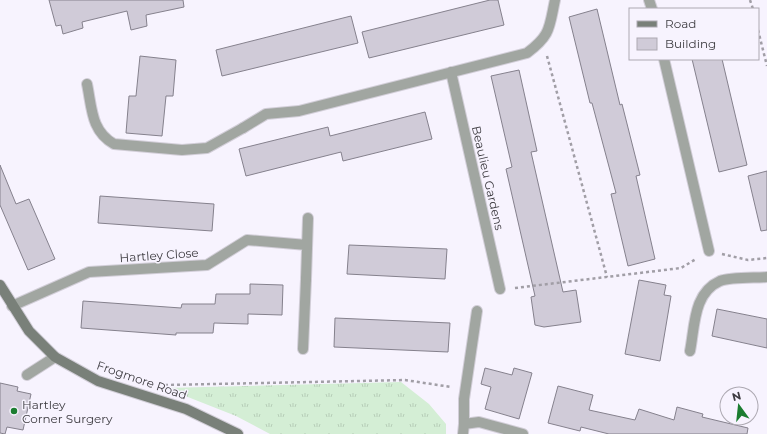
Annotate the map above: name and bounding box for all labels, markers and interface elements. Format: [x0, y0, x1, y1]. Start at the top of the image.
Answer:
legend [629, 8, 759, 60]
text: Road [665, 16, 696, 31]
text: Building [665, 36, 716, 51]
street label: Beaulieu Gardens [469, 124, 507, 232]
street label: Hartley Close [119, 245, 199, 265]
street label: Frogmore Road [95, 358, 189, 402]
north arrow [719, 386, 759, 426]
text: N [730, 388, 743, 404]
place label: Hartley Corner Surgery [22, 397, 113, 426]
marker: Hartley Corner Surgery [9, 406, 19, 416]

